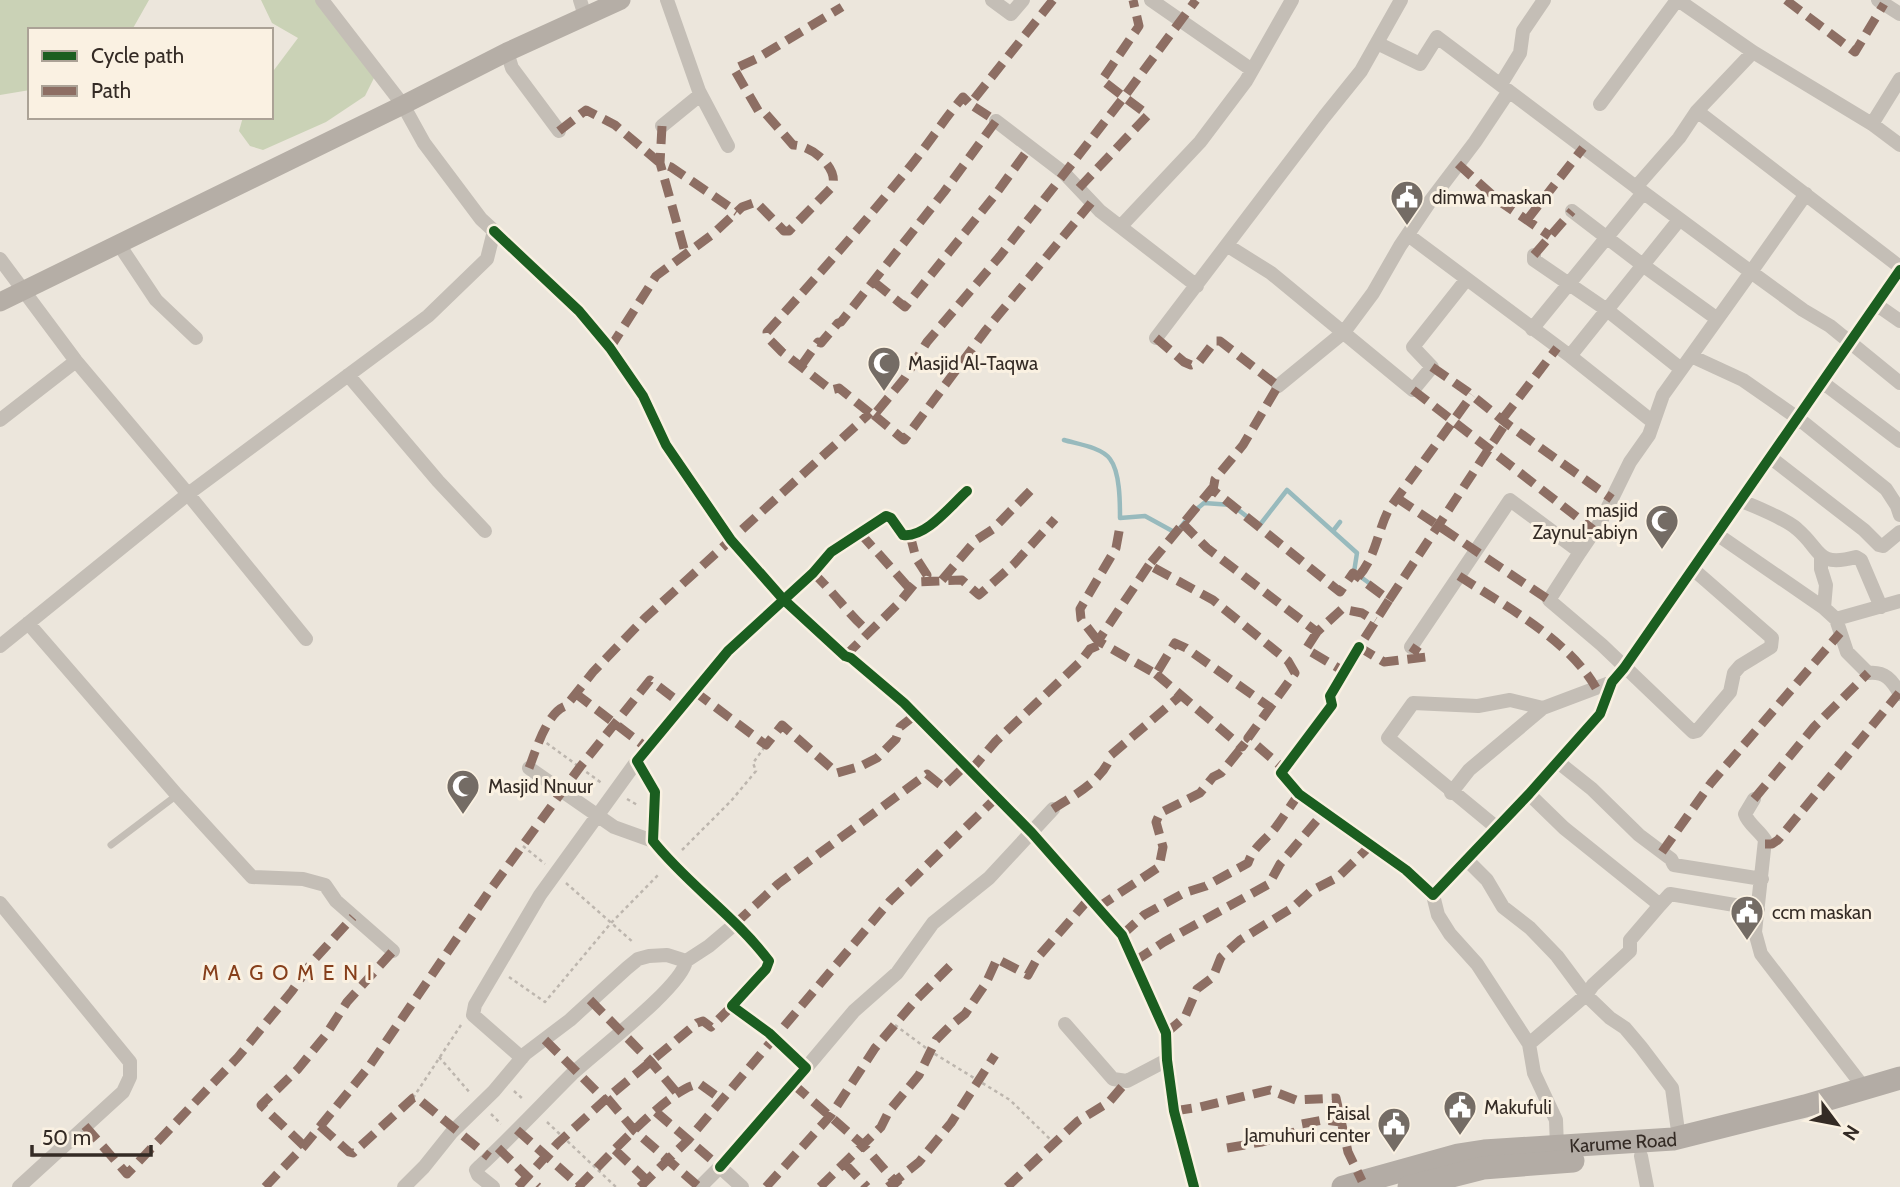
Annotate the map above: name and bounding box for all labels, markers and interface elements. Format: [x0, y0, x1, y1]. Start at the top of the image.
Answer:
legend [28, 28, 273, 119]
text: Cycle path [91, 43, 184, 68]
text: Path [91, 78, 131, 103]
public building icon: dimwa maskan [1388, 178, 1426, 227]
place label: dimwa maskan [1432, 186, 1552, 209]
mosque icon: Masjid Al-Taqwa [865, 344, 903, 393]
place label: Masjid Al-Taqwa [908, 352, 1038, 375]
place label: masjid Zaynul-abiyn [1532, 499, 1638, 544]
mosque icon: masjid Zaynul-abiyn [1643, 502, 1681, 551]
mosque icon: Masjid Nnuur [444, 767, 482, 816]
place label: Masjid Nnuur [488, 775, 593, 798]
public building icon: ccm maskan [1728, 893, 1766, 942]
place label: ccm maskan [1772, 901, 1872, 924]
district label: M A G O M E N I [202, 960, 374, 985]
public building icon: Makufuli [1441, 1088, 1479, 1137]
north arrow [1802, 1089, 1872, 1159]
place label: Makufuli [1484, 1096, 1552, 1119]
place label: Faisal Jamuhuri center [1243, 1102, 1371, 1147]
public building icon: Faisal Jamuhuri center [1375, 1105, 1413, 1154]
scale bar [32, 1114, 150, 1158]
text: N [1838, 1121, 1864, 1145]
text: 50 m [42, 1125, 91, 1150]
street label: Karume Road [1569, 1127, 1678, 1157]

